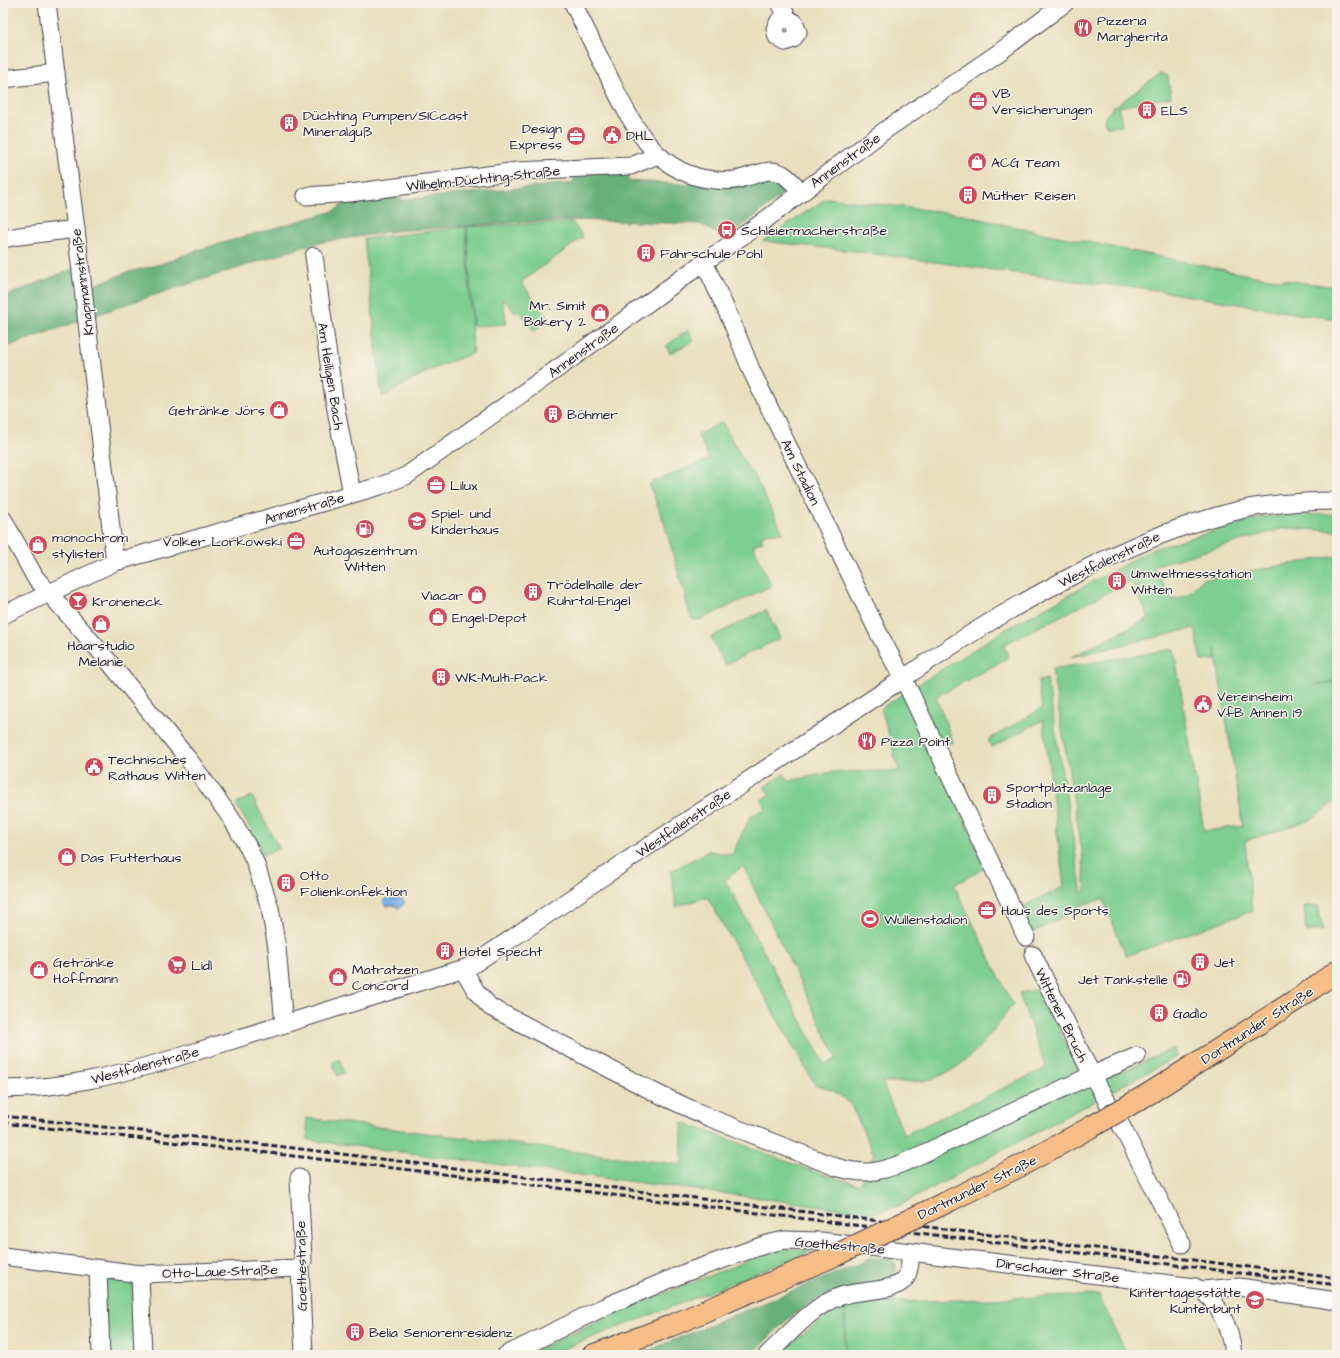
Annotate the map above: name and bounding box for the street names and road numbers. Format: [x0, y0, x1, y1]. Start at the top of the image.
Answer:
street label: Annenstraße [806, 128, 885, 193]
street label: Wilhelm-Düchting-Straße [405, 161, 562, 197]
street label: Knapmannstraße [66, 227, 99, 336]
street label: Annenstraße [544, 318, 623, 383]
street label: Am Heiligen Bach [312, 321, 348, 431]
street label: Am Stadion [775, 436, 825, 509]
street label: Annenstraße [262, 488, 347, 530]
street label: Westfalenstraße [1055, 526, 1164, 593]
street label: Westfalenstraße [632, 784, 735, 863]
street label: Wittener Bruch [1030, 965, 1093, 1066]
street label: Dortmunder Straße [1197, 982, 1318, 1070]
street label: Westfalenstraße [89, 1042, 202, 1090]
street label: Dortmunder Straße [914, 1150, 1041, 1225]
street label: Goethestraße [291, 1220, 313, 1311]
street label: Goethestraße [794, 1232, 886, 1260]
street label: Dirschauer Straße [995, 1254, 1121, 1289]
street label: Otto-Laue-Straße [162, 1260, 279, 1284]

